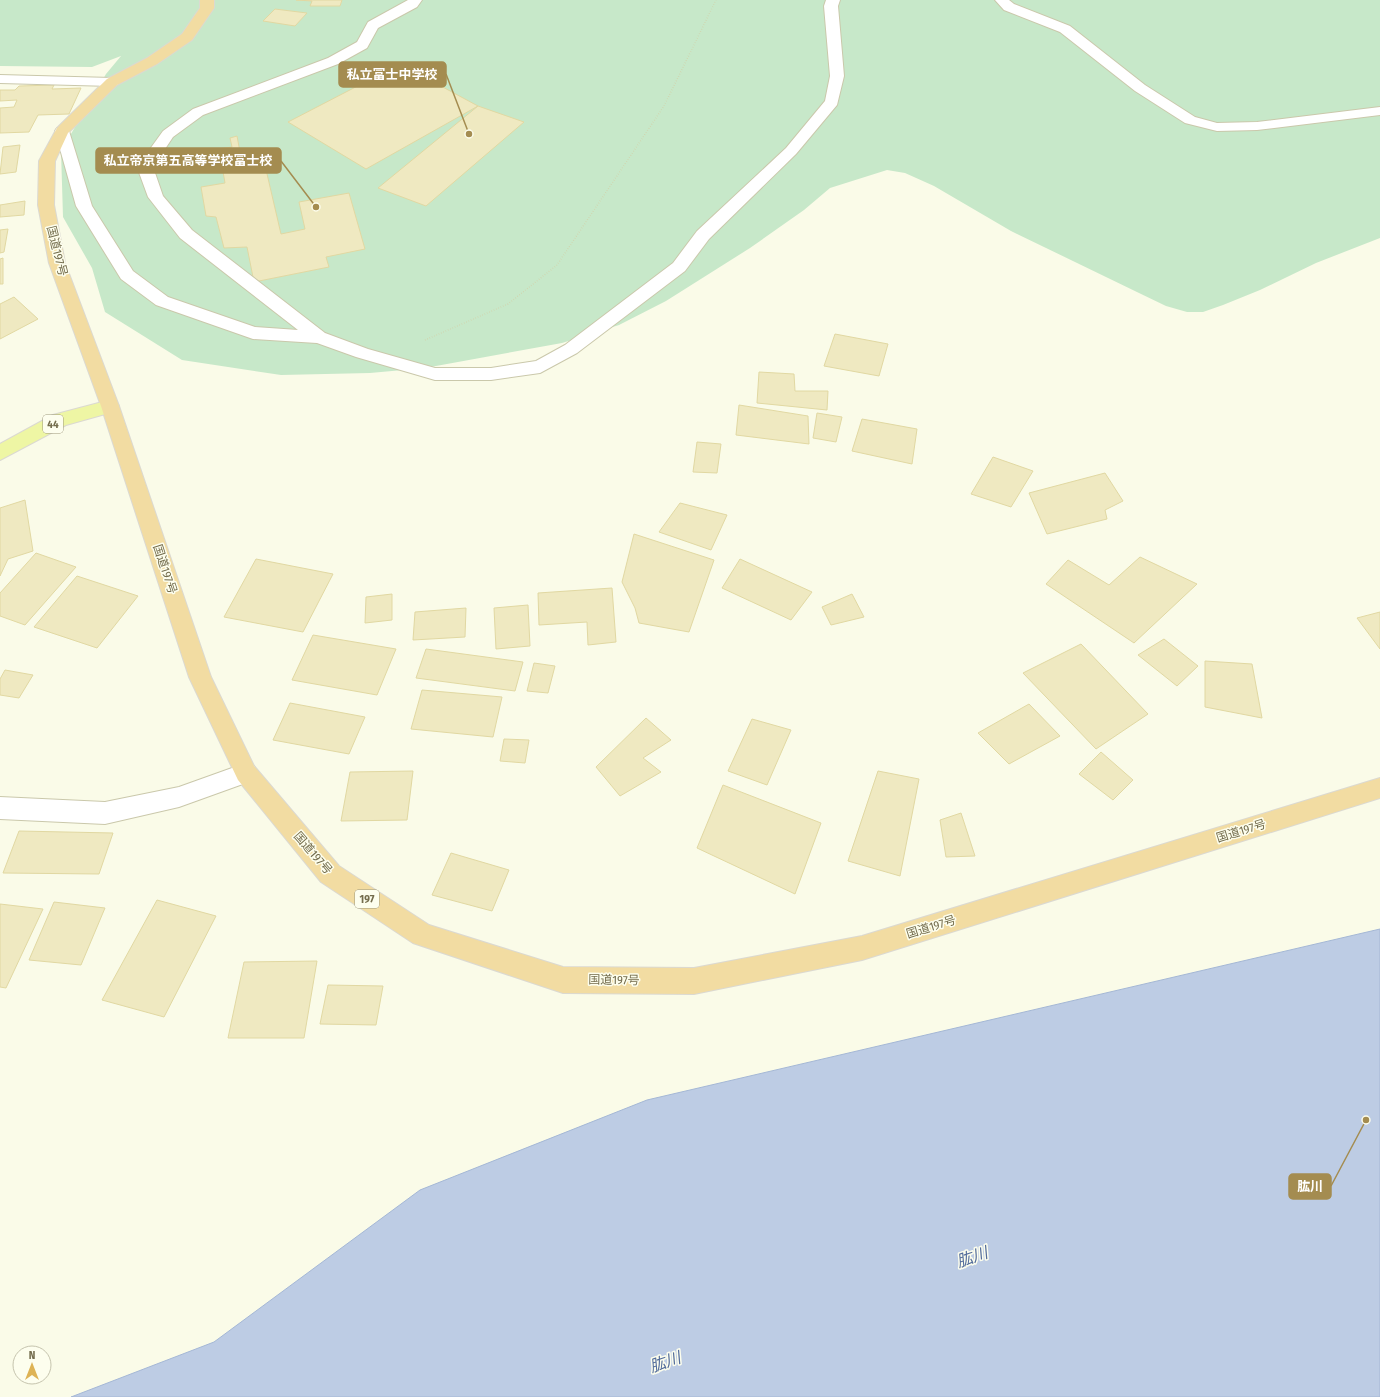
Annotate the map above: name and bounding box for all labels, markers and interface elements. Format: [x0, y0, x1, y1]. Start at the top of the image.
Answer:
callout: 私立冨士中学校 [339, 62, 446, 87]
text: 私立冨士中学校 [346, 67, 438, 82]
callout: 私立帝京第五高等学校冨士校 [96, 148, 281, 173]
text: 私立帝京第五高等学校冨士校 [103, 153, 273, 168]
street label: 国道197号 [44, 224, 70, 278]
road number: 44 [43, 415, 63, 433]
street label: 国道197号 [150, 542, 180, 596]
street label: 国道197号 [1214, 817, 1268, 845]
street label: 国道197号 [291, 829, 335, 877]
road number: 197 [355, 890, 379, 908]
street label: 国道197号 [904, 913, 958, 941]
street label: 国道197号 [588, 973, 640, 987]
callout: 肱川 [1289, 1174, 1331, 1199]
text: 肱川 [1297, 1179, 1323, 1194]
water label: 肱川 [954, 1242, 992, 1271]
north arrow [12, 1345, 52, 1385]
water label: 肱川 [647, 1347, 685, 1376]
text: N [29, 1349, 35, 1362]

